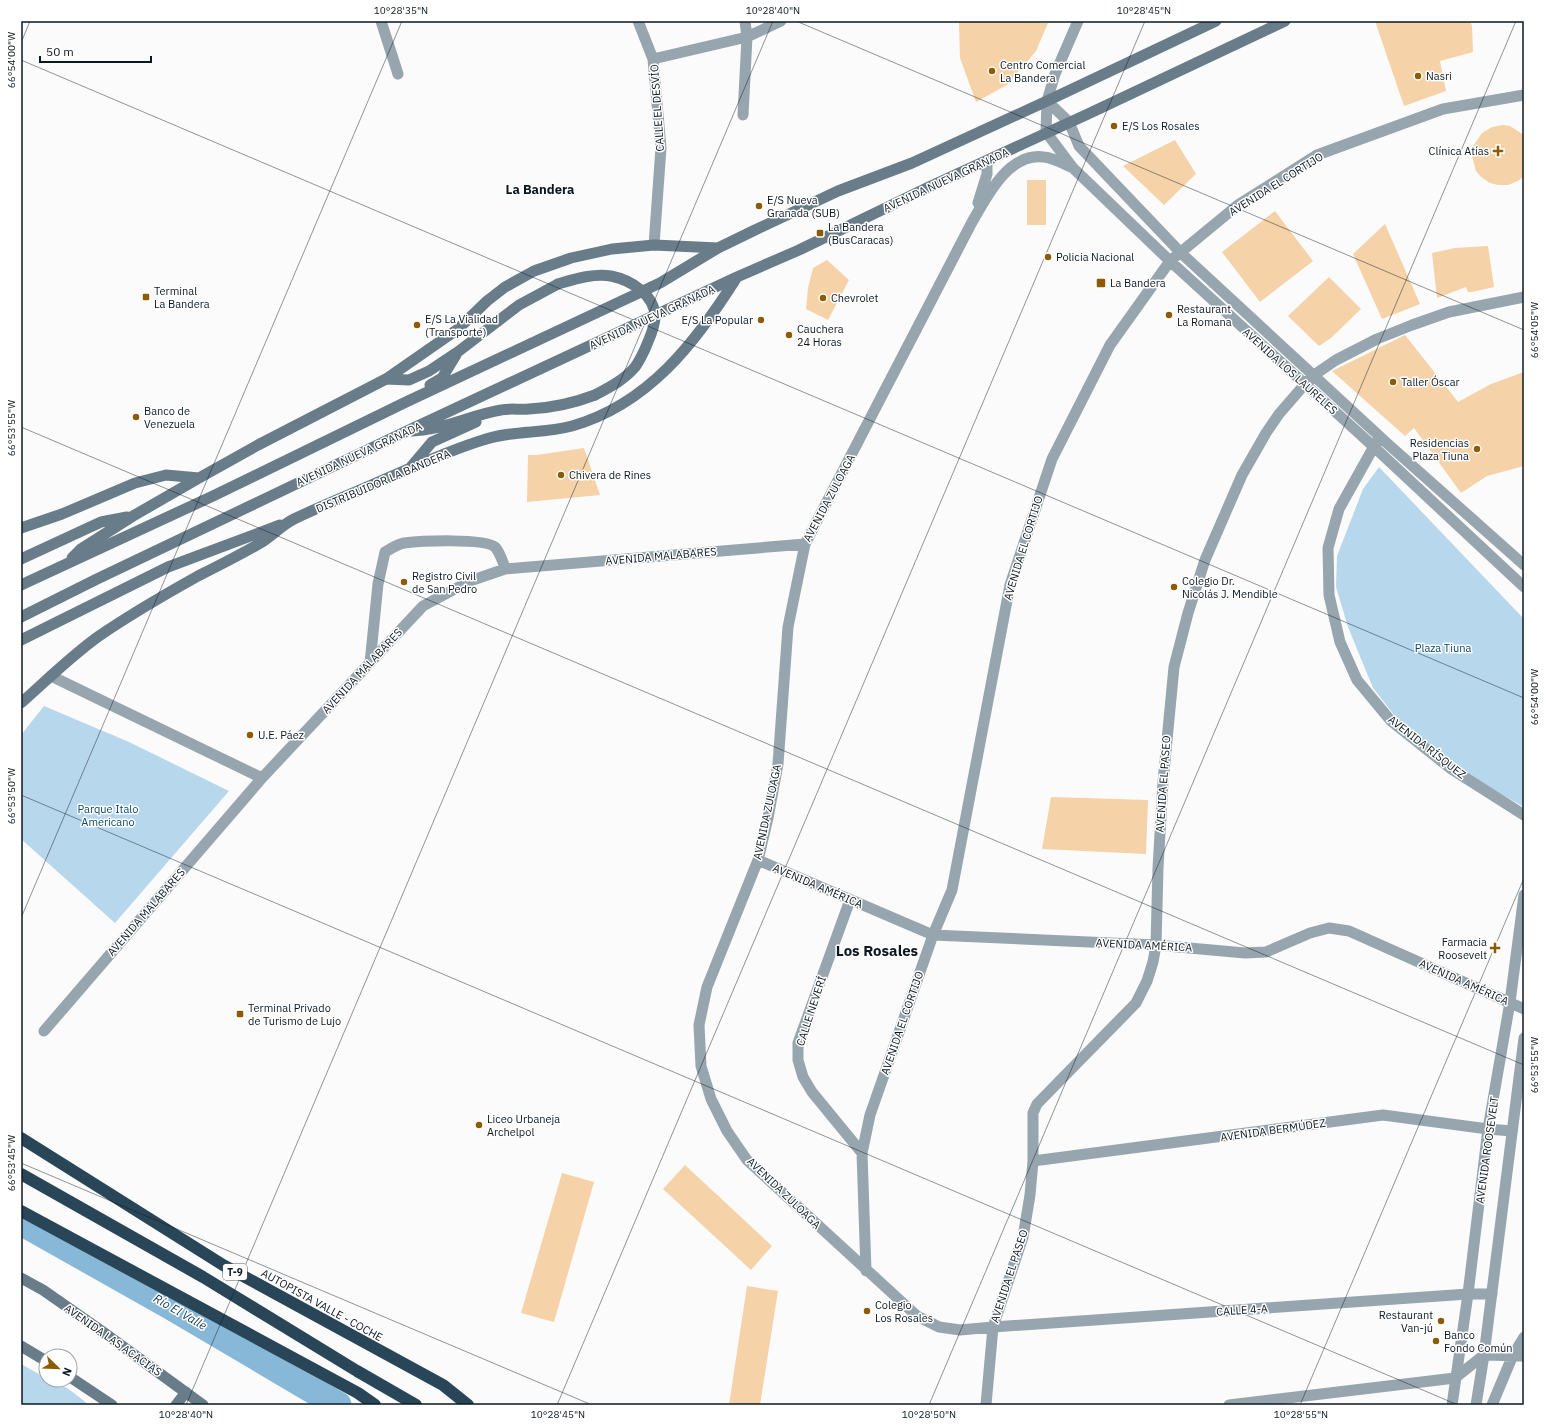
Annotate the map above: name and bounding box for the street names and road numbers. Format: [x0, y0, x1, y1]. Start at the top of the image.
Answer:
street label: CALLE EL DESVÍO [647, 64, 667, 152]
street label: AVENIDA NUEVA GRANADA [881, 145, 1011, 215]
street label: AVENIDA EL CORTIJO [1226, 149, 1326, 219]
street label: AVENIDA NUEVA GRANADA [587, 282, 717, 352]
street label: AVENIDA LOS LAURELES [1240, 325, 1340, 417]
street label: AVENIDA NUEVA GRANADA [294, 419, 424, 489]
street label: DISTRIBUIDOR LA BANDERA [314, 446, 452, 516]
street label: AVENIDA ZULOAGA [800, 452, 858, 544]
street label: AVENIDA EL CORTIJO [1000, 494, 1046, 602]
street label: AVENIDA MALABARES [605, 544, 717, 568]
street label: AVENIDA MALABARES [319, 625, 405, 717]
street label: AVENIDA RÍSQUEZ [1385, 712, 1469, 782]
street label: AVENIDA EL PASEO [1153, 735, 1173, 833]
street label: AVENIDA ZULOAGA [750, 763, 784, 861]
street label: AVENIDA AMÉRICA [771, 861, 865, 911]
street label: AVENIDA MALABARES [104, 865, 188, 959]
street label: AVENIDA AMÉRICA [1095, 935, 1193, 955]
street label: AVENIDA AMÉRICA [1417, 956, 1511, 1008]
street label: AVENIDA EL CORTIJO [878, 969, 926, 1077]
street label: CALLE NEVERÍ [793, 974, 829, 1048]
street label: AVENIDA ROOSEVELT [1473, 1095, 1502, 1205]
street label: AVENIDA BERMÚDEZ [1220, 1116, 1326, 1144]
street label: AVENIDA ZULOAGA [744, 1154, 824, 1232]
street label: AVENIDA EL PASEO [987, 1227, 1031, 1324]
road number: T-9 [223, 1264, 247, 1280]
street label: AUTOPISTA VALLE - COCHE [259, 1266, 385, 1344]
street label: AVENIDA LAS ACACIAS [62, 1301, 164, 1379]
street label: CALLE 4-A [1216, 1301, 1268, 1319]

